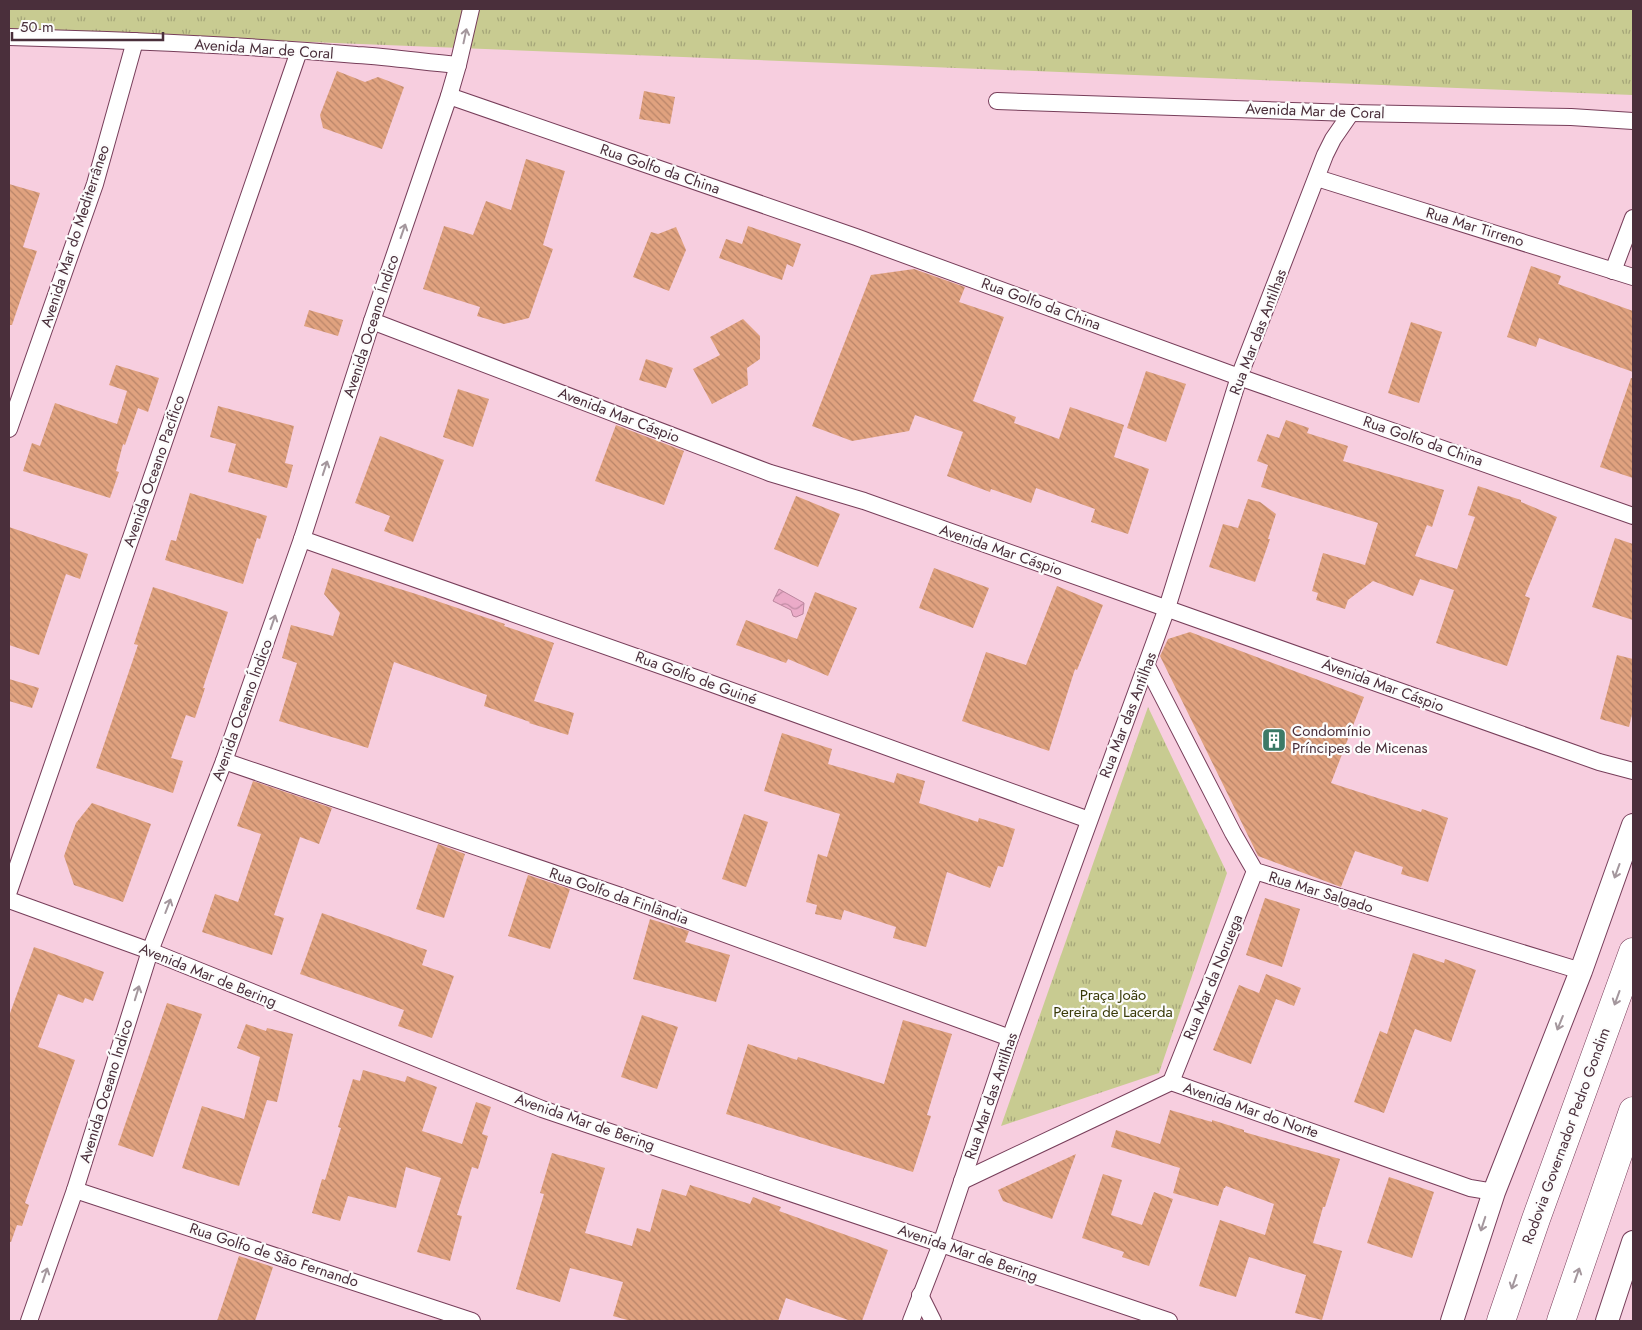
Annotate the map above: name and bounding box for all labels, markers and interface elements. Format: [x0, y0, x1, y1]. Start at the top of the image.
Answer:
scale bar [12, 10, 164, 42]
text: 50 m [20, 16, 54, 38]
one-way arrow [461, 28, 470, 44]
street label: Avenida Mar de Coral [194, 33, 334, 65]
street label: Avenida Mar de Coral [1245, 98, 1385, 124]
street label: Rua Golfo da China [597, 138, 723, 200]
street label: Avenida Mar do Mediterrâneo [35, 142, 115, 330]
street label: Rua Mar Tirreno [1423, 202, 1527, 252]
one-way arrow [399, 223, 408, 239]
street label: Avenida Oceano Índico [337, 252, 405, 400]
street label: Rua Mar das Antilhas [1224, 266, 1292, 398]
street label: Rua Golfo da China [978, 272, 1104, 336]
street label: Avenida Mar Cáspio [555, 382, 683, 448]
street label: Avenida Oceano Pacífico [118, 392, 190, 550]
street label: Rua Golfo da China [1360, 410, 1486, 472]
one-way arrow [320, 461, 330, 477]
street label: Avenida Mar Cáspio [937, 519, 1065, 581]
one-way arrow [269, 615, 278, 630]
street label: Avenida Oceano Índico [206, 636, 278, 784]
street label: Rua Golfo de Guiné [632, 646, 760, 710]
street label: Rua Mar das Antilhas [1094, 649, 1162, 781]
street label: Avenida Mar Cáspio [1319, 653, 1447, 717]
place label: Condomínio Príncipes de Micenas [1292, 720, 1428, 759]
building icon: Condomínio Príncipes de Micenas [1261, 727, 1287, 753]
street label: Rua Golfo da Finlândia [546, 862, 692, 930]
one-way arrow [1612, 863, 1621, 878]
street label: Rua Mar Salgado [1266, 866, 1376, 918]
one-way arrow [164, 899, 173, 914]
street label: Rua Mar da Noruega [1178, 911, 1248, 1043]
street label: Avenida Mar de Bering [136, 937, 280, 1013]
park label: Praça João Pereira de Lacerda [1053, 984, 1173, 1023]
one-way arrow [133, 986, 142, 1001]
one-way arrow [1612, 989, 1621, 1005]
one-way arrow [1555, 1015, 1564, 1031]
street label: Avenida Oceano Índico [74, 1016, 138, 1166]
street label: Rodovia Governador Pedro Gondim [1516, 1025, 1616, 1247]
street label: Rua Mar das Antilhas [959, 1029, 1023, 1163]
street label: Avenida Mar do Norte [1180, 1077, 1322, 1144]
street label: Avenida Mar de Bering [512, 1088, 658, 1156]
one-way arrow [1478, 1216, 1488, 1232]
street label: Rua Golfo de São Fernando [187, 1217, 361, 1293]
street label: Avenida Mar de Bering [895, 1219, 1041, 1287]
one-way arrow [41, 1268, 50, 1283]
one-way arrow [1573, 1268, 1582, 1283]
one-way arrow [1509, 1274, 1518, 1290]

